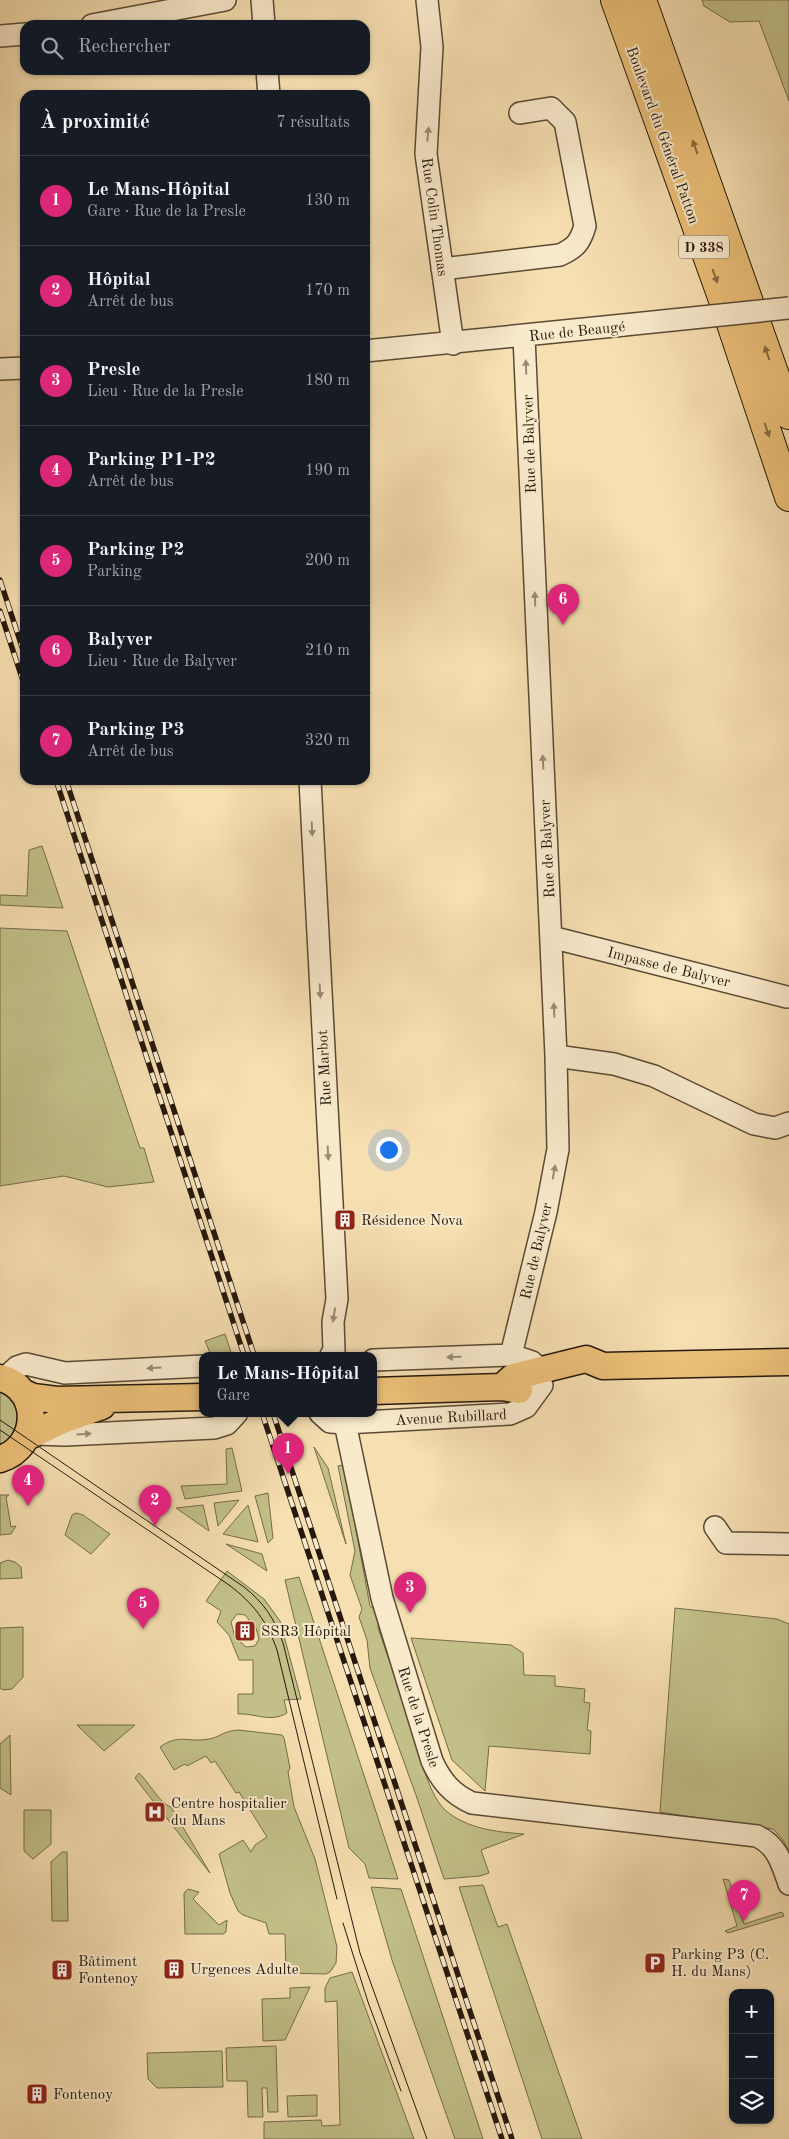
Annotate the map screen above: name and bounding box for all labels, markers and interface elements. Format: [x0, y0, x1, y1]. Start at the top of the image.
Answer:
search box [20, 20, 370, 75]
icon: search [38, 34, 66, 62]
text: Rechercher [78, 38, 171, 57]
street label: Boulevard du Général Patton [623, 45, 701, 226]
text: À proximité [40, 112, 150, 133]
text: 7 résultats [276, 115, 350, 131]
one-way arrow [424, 126, 432, 142]
one-way arrow [691, 139, 698, 154]
street label: Rue Colin Thomas [418, 157, 449, 278]
text: Le Mans-Hôpital [87, 181, 230, 200]
text: 1 [51, 193, 61, 209]
text: 130 m [305, 193, 350, 209]
text: Gare · Rue de la Presle [87, 204, 246, 220]
road number: D 338 [679, 236, 729, 258]
one-way arrow [712, 269, 719, 284]
text: Hôpital [87, 271, 151, 290]
text: 2 [51, 283, 61, 299]
text: 170 m [305, 283, 350, 299]
text: Arrêt de bus [87, 294, 174, 310]
street label: Rue de Beaugé [528, 320, 626, 345]
one-way arrow [763, 345, 770, 360]
one-way arrow [521, 359, 529, 375]
text: Presle [87, 361, 141, 380]
text: 3 [51, 373, 61, 389]
text: 180 m [305, 373, 350, 389]
text: Lieu · Rue de la Presle [87, 384, 244, 400]
street label: Rue de Balyver [521, 394, 540, 494]
one-way arrow [763, 423, 771, 438]
text: Parking P1-P2 [87, 451, 216, 470]
text: 4 [51, 463, 61, 479]
text: 190 m [305, 463, 350, 479]
text: Arrêt de bus [87, 474, 174, 490]
text: Parking P2 [87, 541, 184, 560]
text: 5 [51, 553, 61, 569]
text: 200 m [305, 553, 350, 569]
text: Parking [87, 564, 142, 580]
pin: 6 [547, 584, 579, 625]
one-way arrow [531, 591, 539, 607]
text: Balyver [87, 631, 152, 650]
text: 6 [51, 643, 61, 659]
text: 210 m [305, 643, 350, 659]
text: Lieu · Rue de Balyver [87, 654, 237, 670]
text: Parking P3 [87, 721, 184, 740]
text: 7 [51, 733, 61, 749]
text: 320 m [305, 733, 350, 749]
text: Arrêt de bus [87, 744, 174, 760]
one-way arrow [538, 754, 546, 770]
street label: Rue de Balyver [538, 799, 559, 899]
one-way arrow [309, 821, 317, 837]
street label: Impasse de Balyver [606, 946, 732, 991]
one-way arrow [317, 983, 325, 999]
one-way arrow [550, 1001, 558, 1017]
street label: Rue Marbot [316, 1029, 335, 1106]
your location [376, 1137, 402, 1163]
one-way arrow [325, 1146, 333, 1162]
one-way arrow [550, 1163, 558, 1179]
street label: Rue de Balyver [519, 1202, 556, 1301]
building icon: Résidence Nova [333, 1208, 357, 1232]
place label: Résidence Nova [361, 1214, 464, 1229]
one-way arrow [330, 1308, 338, 1324]
popup [199, 1352, 377, 1417]
one-way arrow [446, 1353, 462, 1361]
one-way arrow [146, 1365, 162, 1373]
text: Le Mans-Hôpital [217, 1365, 359, 1384]
text: Gare [217, 1388, 250, 1404]
street label: Avenue Rubillard [395, 1408, 507, 1429]
one-way arrow [76, 1430, 92, 1438]
pin: 1 [272, 1433, 304, 1474]
pin: 4 [12, 1465, 44, 1506]
pin: 2 [139, 1485, 171, 1526]
pin: 3 [394, 1572, 426, 1613]
pin: 5 [127, 1588, 159, 1629]
building icon: SSR3 Hôpital [233, 1619, 257, 1643]
place label: SSR3 Hôpital [261, 1625, 351, 1640]
street label: Rue de la Presle [394, 1665, 441, 1770]
place label: Centre hospitalier du Mans [171, 1797, 286, 1829]
hospital icon: Centre hospitalier du Mans [143, 1800, 167, 1824]
pin: 7 [728, 1880, 760, 1921]
place label: Parking P3 (C. H. du Mans) [671, 1948, 769, 1980]
parking icon: Parking P3 (C. H. du Mans) [643, 1951, 667, 1975]
place label: Bâtiment Fontenoy [78, 1955, 138, 1987]
building icon: Urgences Adulte [162, 1957, 186, 1981]
building icon: Bâtiment Fontenoy [50, 1958, 74, 1982]
place label: Urgences Adulte [190, 1963, 299, 1978]
map controls [729, 1989, 774, 2124]
button: + [729, 1989, 774, 2034]
button: − [729, 2034, 774, 2079]
button: layers [729, 2079, 774, 2124]
building icon: Fontenoy [25, 2082, 49, 2106]
place label: Fontenoy [53, 2088, 113, 2103]

